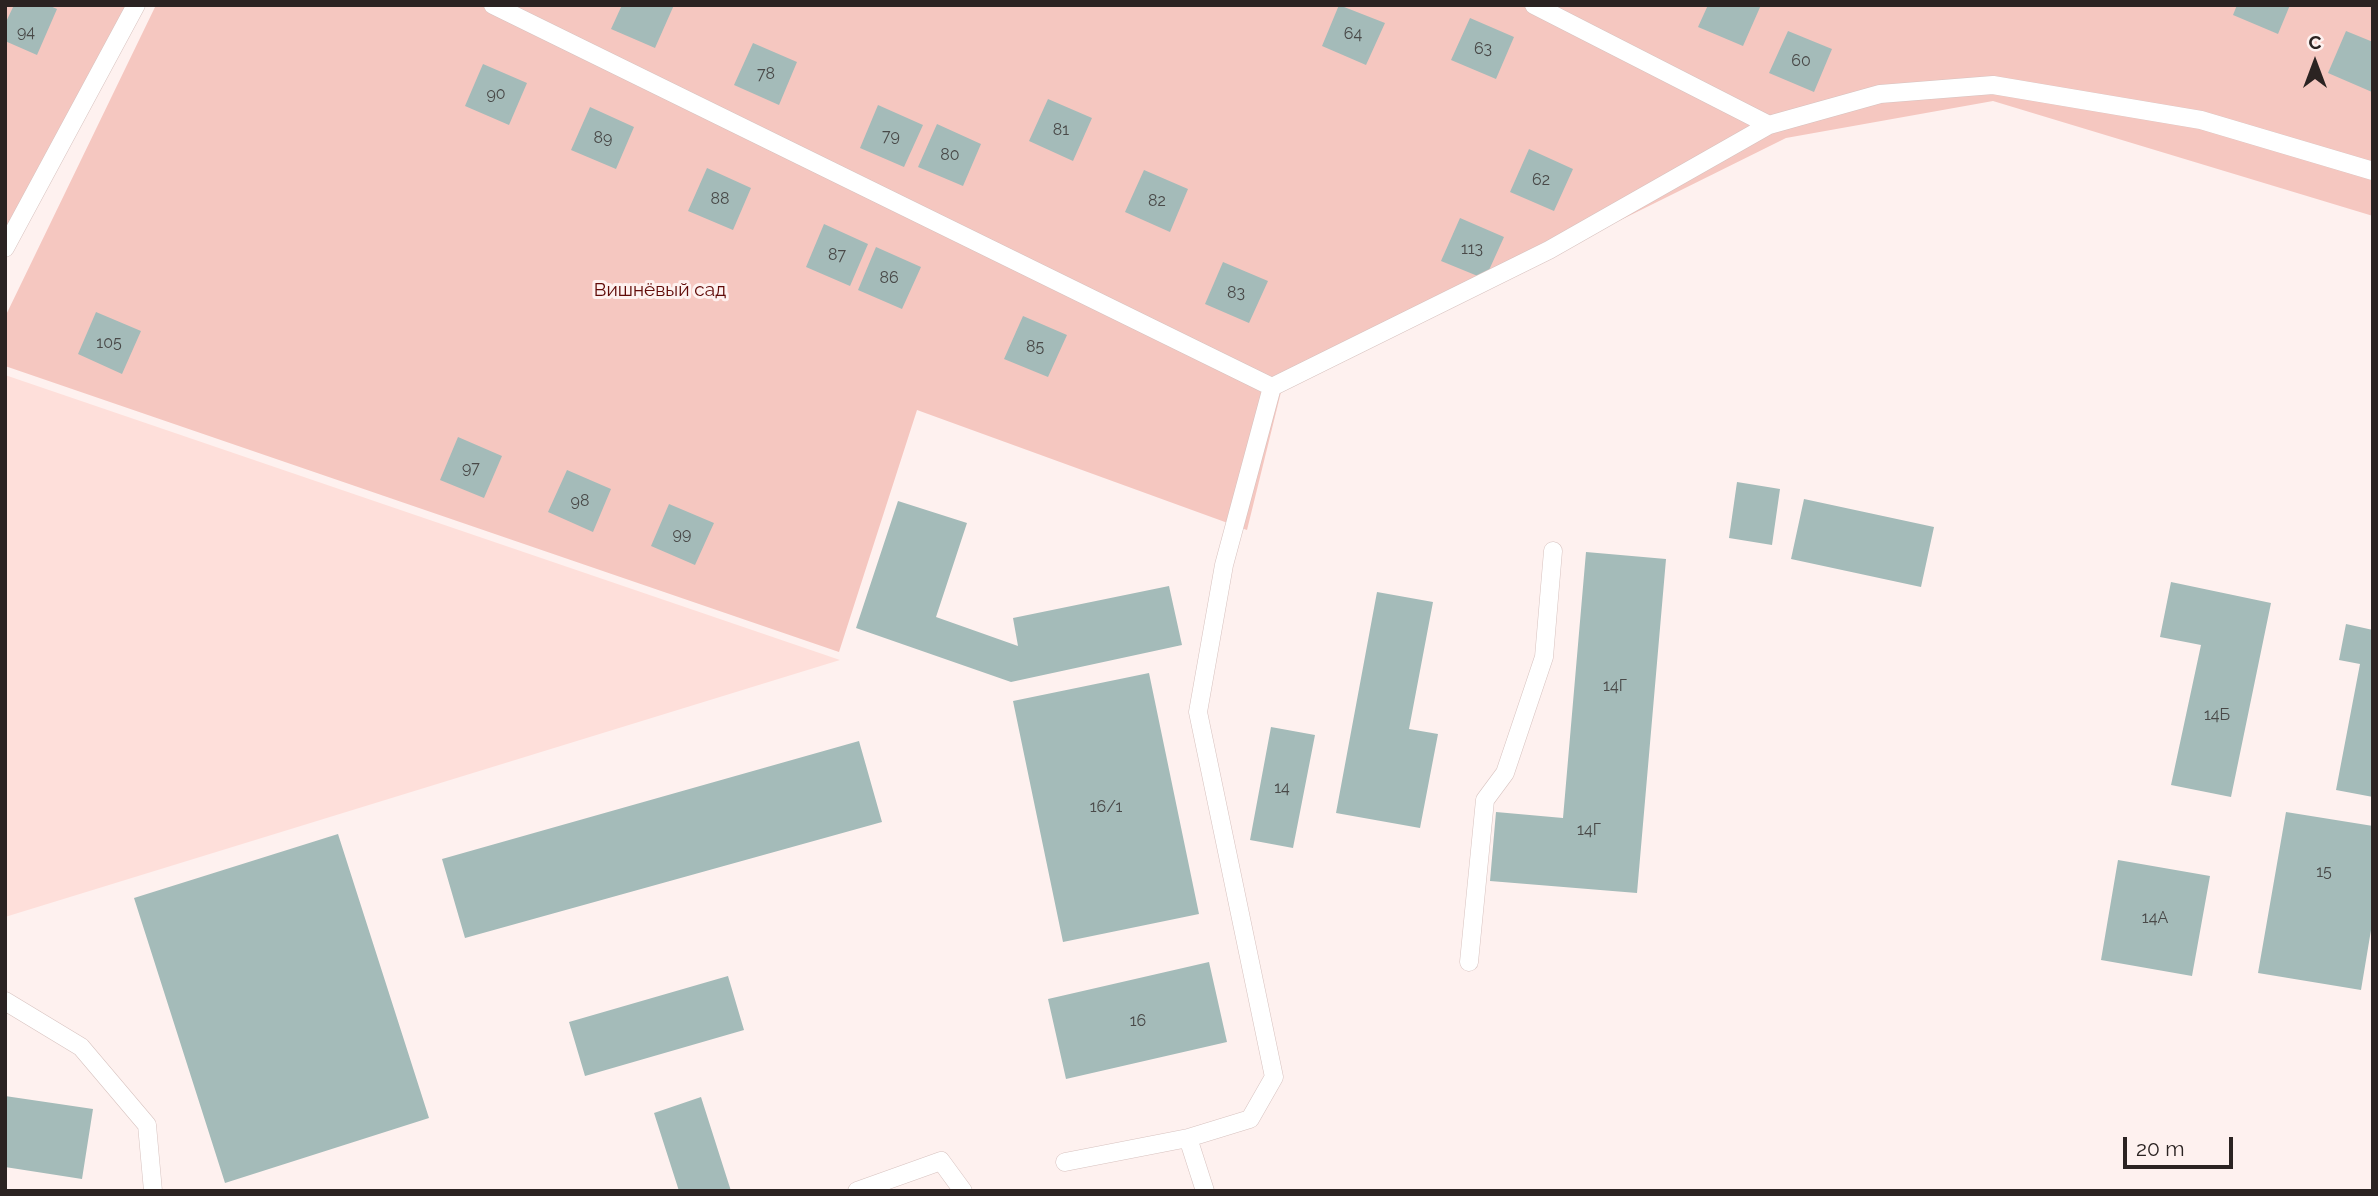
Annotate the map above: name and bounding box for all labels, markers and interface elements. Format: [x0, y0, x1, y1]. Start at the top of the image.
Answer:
house number: 94 [17, 22, 35, 42]
house number: 64 [1344, 24, 1362, 44]
north arrow [2280, 28, 2350, 98]
text: С [2308, 31, 2322, 53]
house number: 63 [1474, 39, 1492, 59]
house number: 60 [1791, 51, 1811, 71]
house number: 78 [757, 64, 775, 84]
house number: 90 [486, 84, 506, 104]
house number: 81 [1053, 120, 1069, 140]
house number: 79 [882, 126, 900, 146]
house number: 89 [594, 128, 612, 148]
house number: 80 [940, 145, 960, 165]
house number: 62 [1532, 170, 1550, 190]
house number: 88 [711, 189, 729, 209]
house number: 82 [1148, 191, 1166, 211]
house number: 113 [1461, 239, 1483, 259]
house number: 87 [828, 245, 846, 265]
house number: 86 [879, 268, 899, 288]
park label: Вишнёвый сад [594, 279, 726, 301]
house number: 83 [1227, 283, 1245, 303]
house number: 105 [96, 333, 122, 353]
house number: 85 [1026, 337, 1044, 357]
house number: 97 [462, 458, 480, 478]
house number: 98 [571, 491, 589, 511]
house number: 99 [673, 524, 691, 544]
house number: 14Г [1603, 676, 1627, 696]
house number: 14Б [2204, 705, 2230, 725]
house number: 14 [1274, 778, 1290, 798]
house number: 16/1 [1090, 797, 1122, 817]
house number: 14Г [1577, 820, 1601, 840]
house number: 15 [2316, 862, 2332, 882]
house number: 14А [2142, 908, 2168, 928]
house number: 16 [1130, 1011, 1146, 1031]
scale bar [2126, 1122, 2236, 1166]
text: 20 m [2136, 1136, 2184, 1161]

